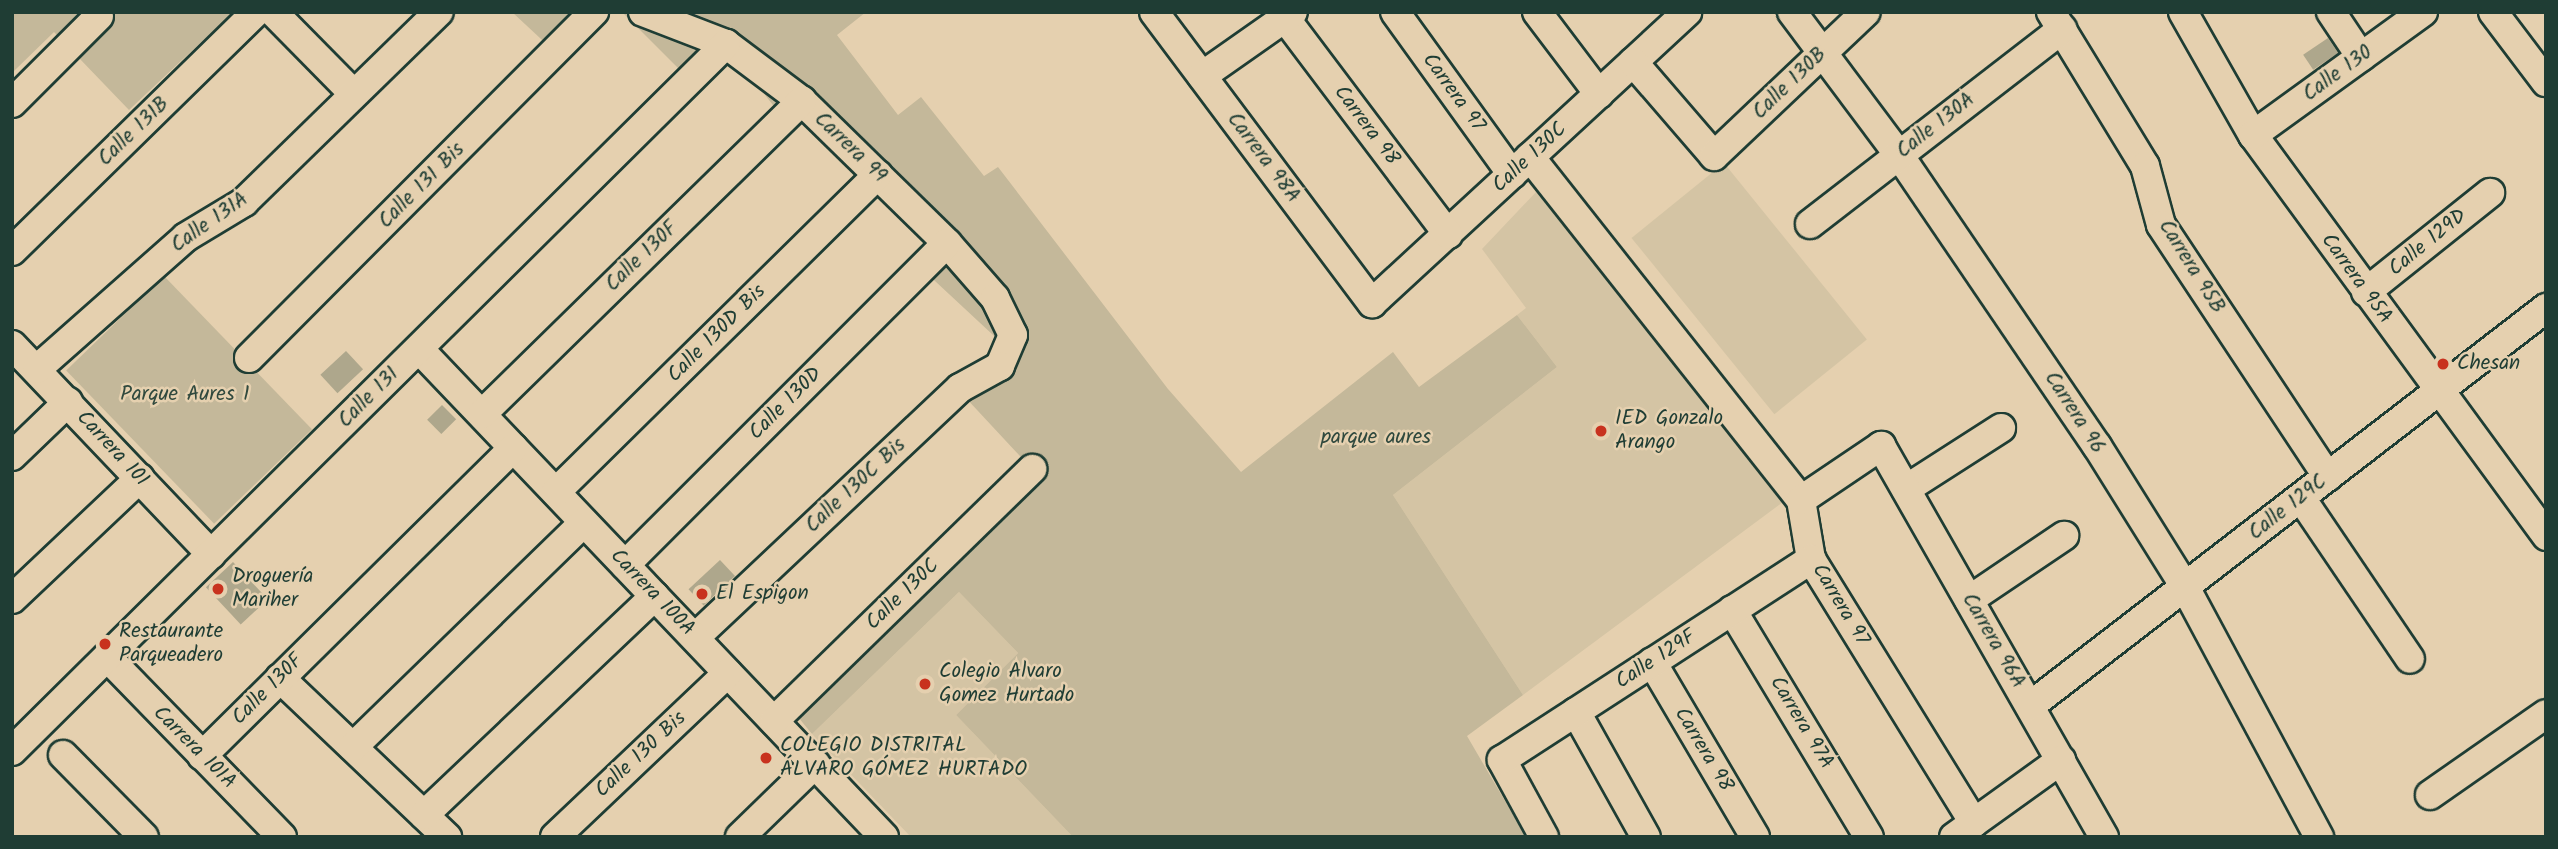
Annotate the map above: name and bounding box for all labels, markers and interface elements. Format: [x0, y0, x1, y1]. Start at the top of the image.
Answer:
street label: Calle 130 [2298, 40, 2378, 108]
street label: Calle 130B [1748, 43, 1832, 125]
street label: Carrera 97 [1416, 49, 1490, 137]
street label: Carrera 98 [1328, 81, 1404, 171]
street label: Calle 130A [1892, 88, 1980, 164]
street label: Calle 131B [93, 92, 175, 172]
street label: Carrera 99 [808, 107, 892, 189]
street label: Carrera 98A [1221, 108, 1305, 208]
street label: Calle 130C [1488, 117, 1572, 199]
street label: Calle 131 Bis [374, 138, 470, 234]
street label: Calle 131A [167, 187, 253, 259]
street label: Calle 129D [2384, 204, 2472, 282]
street label: Carrera 95B [2152, 215, 2230, 319]
street label: Calle 130F [601, 216, 683, 298]
street label: Carrera 95A [2315, 229, 2397, 329]
street label: Calle 130D Bis [662, 279, 772, 389]
place label: Chesan [2457, 351, 2520, 377]
marker: Chesan [2435, 356, 2451, 372]
street label: Calle 131 [333, 362, 405, 434]
street label: Calle 130D [744, 362, 828, 446]
street label: Carrera 96 [2038, 367, 2110, 459]
park label: Parque Aures 1 [120, 382, 250, 408]
street label: Carrera 101 [70, 406, 154, 492]
place label: IED Gonzalo Arango [1615, 406, 1723, 456]
marker: IED Gonzalo Arango [1593, 423, 1609, 439]
park label: parque aures [1321, 425, 1431, 451]
street label: Calle 130C Bis [801, 433, 911, 539]
street label: Calle 129C [2244, 470, 2332, 546]
street label: Carrera 100A [604, 544, 700, 642]
street label: Calle 130C [861, 554, 945, 636]
street label: Carrera 97 [1806, 560, 1874, 650]
place label: Droguería Mariher [232, 564, 313, 614]
marker: Droguería Mariher [210, 581, 226, 597]
place label: El Espigon [716, 581, 809, 607]
marker: El Espigon [694, 586, 710, 602]
street label: Carrera 96A [1956, 589, 2030, 693]
place label: Restaurante Parqueadero [119, 619, 223, 669]
street label: Calle 129F [1611, 625, 1701, 695]
marker: Restaurante Parqueadero [97, 636, 113, 652]
street label: Calle 130F [227, 649, 309, 731]
place label: Colegio Alvaro Gomez Hurtado [939, 659, 1074, 709]
street label: Carrera 97A [1763, 672, 1839, 774]
marker: Colegio Alvaro Gomez Hurtado [917, 676, 933, 692]
street label: Carrera 101A [147, 701, 241, 795]
street label: Carrera 98 [1668, 703, 1738, 797]
street label: Calle 130 Bis [590, 706, 692, 804]
place label: COLEGIO DISTRITAL ÁLVARO GÓMEZ HURTADO [780, 733, 1027, 783]
marker: COLEGIO DISTRITAL ÁLVARO GÓMEZ HURTADO [758, 750, 774, 766]

